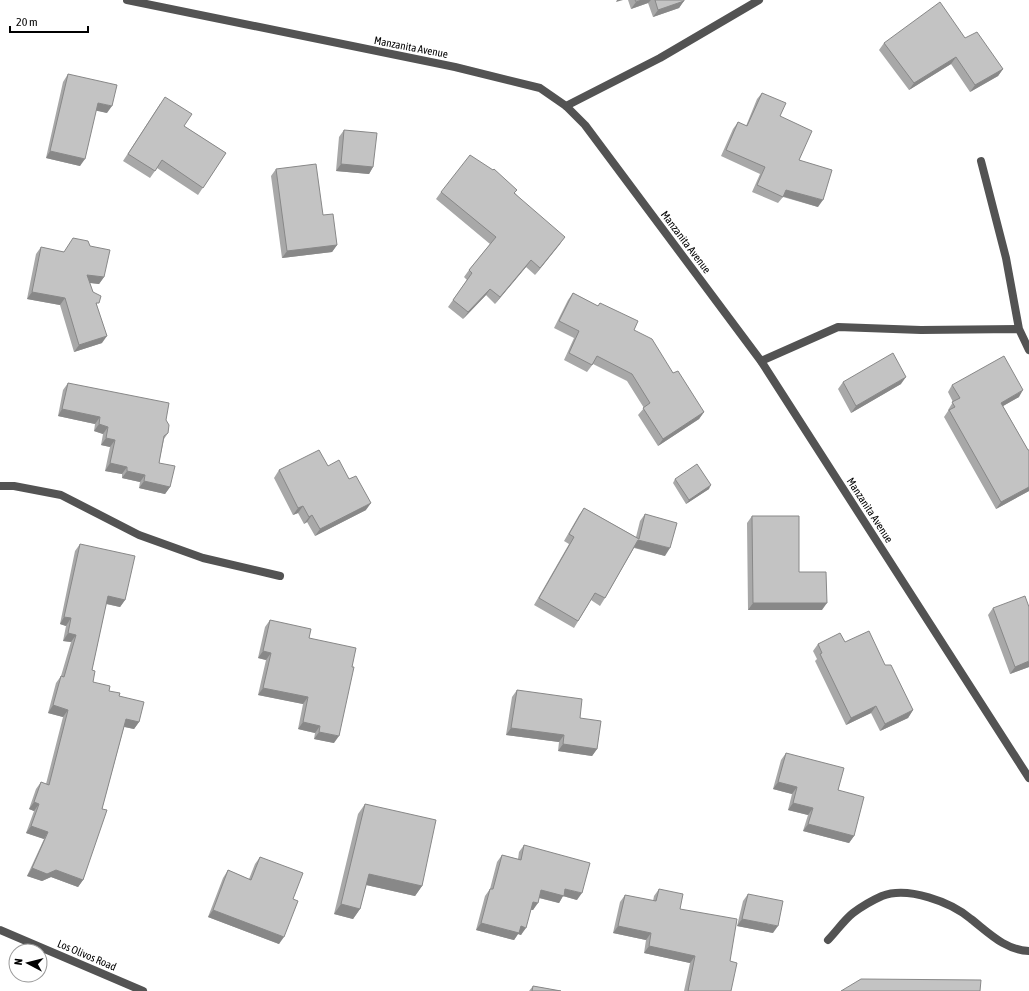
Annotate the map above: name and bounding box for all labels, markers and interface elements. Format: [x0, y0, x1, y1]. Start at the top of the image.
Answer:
scale bar [10, 8, 88, 34]
text: 20 m [16, 15, 38, 29]
street label: Manzanita Avenue [373, 34, 449, 60]
street label: Manzanita Avenue [659, 208, 713, 276]
street label: Manzanita Avenue [845, 475, 895, 545]
street label: Los Olivos Road [56, 937, 118, 973]
north arrow [8, 943, 48, 983]
text: N [12, 958, 24, 966]

